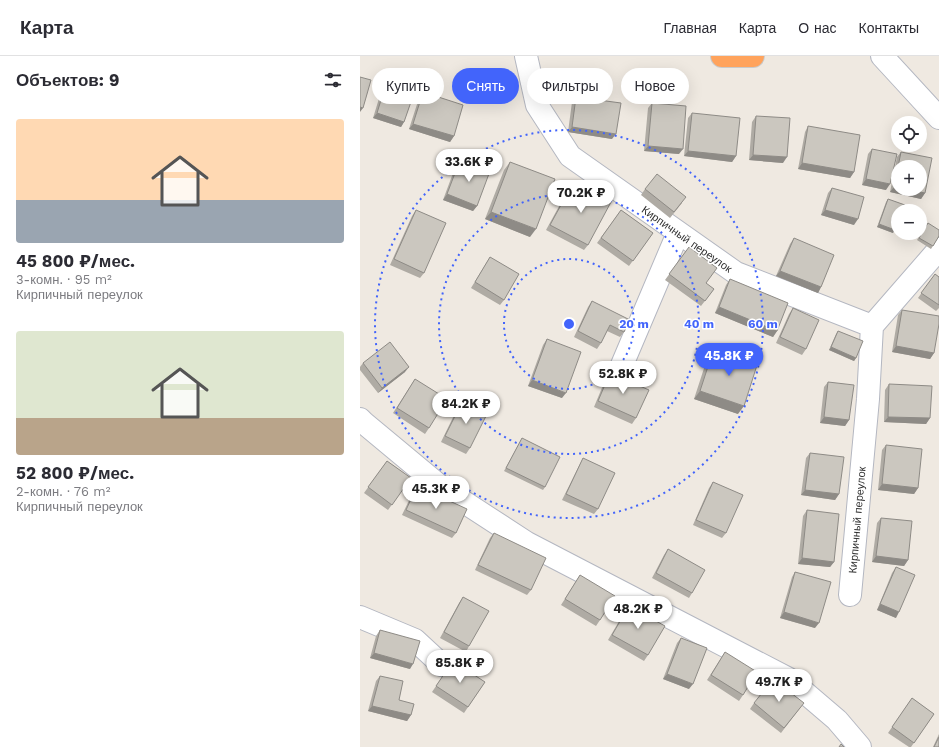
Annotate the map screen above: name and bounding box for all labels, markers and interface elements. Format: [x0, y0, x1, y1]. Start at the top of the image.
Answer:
text: Карта [20, 16, 74, 39]
text: Главная [664, 20, 717, 36]
text: Карта [739, 20, 776, 36]
text: О нас [798, 20, 837, 36]
text: Контакты [859, 20, 919, 36]
chip: Купить [372, 68, 444, 104]
chip: Снять [452, 68, 519, 104]
chip: Фильтры [527, 68, 613, 104]
chip: Новое [621, 68, 689, 104]
icon: filters [322, 69, 344, 91]
text: Объектов: 9 [16, 70, 119, 90]
map controls [891, 116, 927, 240]
button: locate [891, 116, 927, 152]
icon: home [144, 145, 216, 217]
pin: 33.6K ₽ [432, 149, 506, 183]
text: 33.6K ₽ [445, 154, 493, 169]
button: + [891, 160, 927, 196]
pin: 70.2K ₽ [544, 180, 618, 214]
text: 70.2K ₽ [557, 185, 605, 200]
street label: Кирпичный переулок [639, 203, 735, 276]
button: − [891, 204, 927, 240]
text: 45 800 ₽/мес. [16, 251, 135, 271]
text: 3-комн. · 95 m² [16, 272, 112, 287]
text: Кирпичный переулок [16, 287, 143, 302]
centre of rings [562, 317, 576, 331]
text: 20 m [619, 317, 649, 331]
text: 40 m [684, 317, 714, 331]
text: 60 m [748, 317, 778, 331]
pin: 45.8K ₽ [692, 343, 766, 377]
text: 45.8K ₽ [704, 348, 754, 363]
icon: home [144, 357, 216, 429]
pin: 52.8K ₽ [586, 361, 660, 395]
text: 52.8K ₽ [599, 366, 647, 381]
pin: 84.2K ₽ [429, 391, 503, 425]
text: 84.2K ₽ [441, 396, 491, 411]
text: 52 800 ₽/мес. [16, 463, 134, 483]
street label: Кирпичный переулок [846, 466, 869, 574]
pin: 45.3K ₽ [399, 476, 473, 510]
text: 45.3K ₽ [411, 481, 461, 496]
text: 2-комн. · 76 m² [16, 484, 110, 499]
text: Кирпичный переулок [16, 499, 143, 514]
pin: 48.2K ₽ [601, 596, 675, 630]
text: 48.2K ₽ [613, 601, 663, 616]
pin: 85.8K ₽ [423, 650, 497, 684]
text: 85.8K ₽ [435, 655, 485, 670]
pin: 49.7K ₽ [742, 669, 816, 703]
text: 49.7K ₽ [755, 674, 803, 689]

